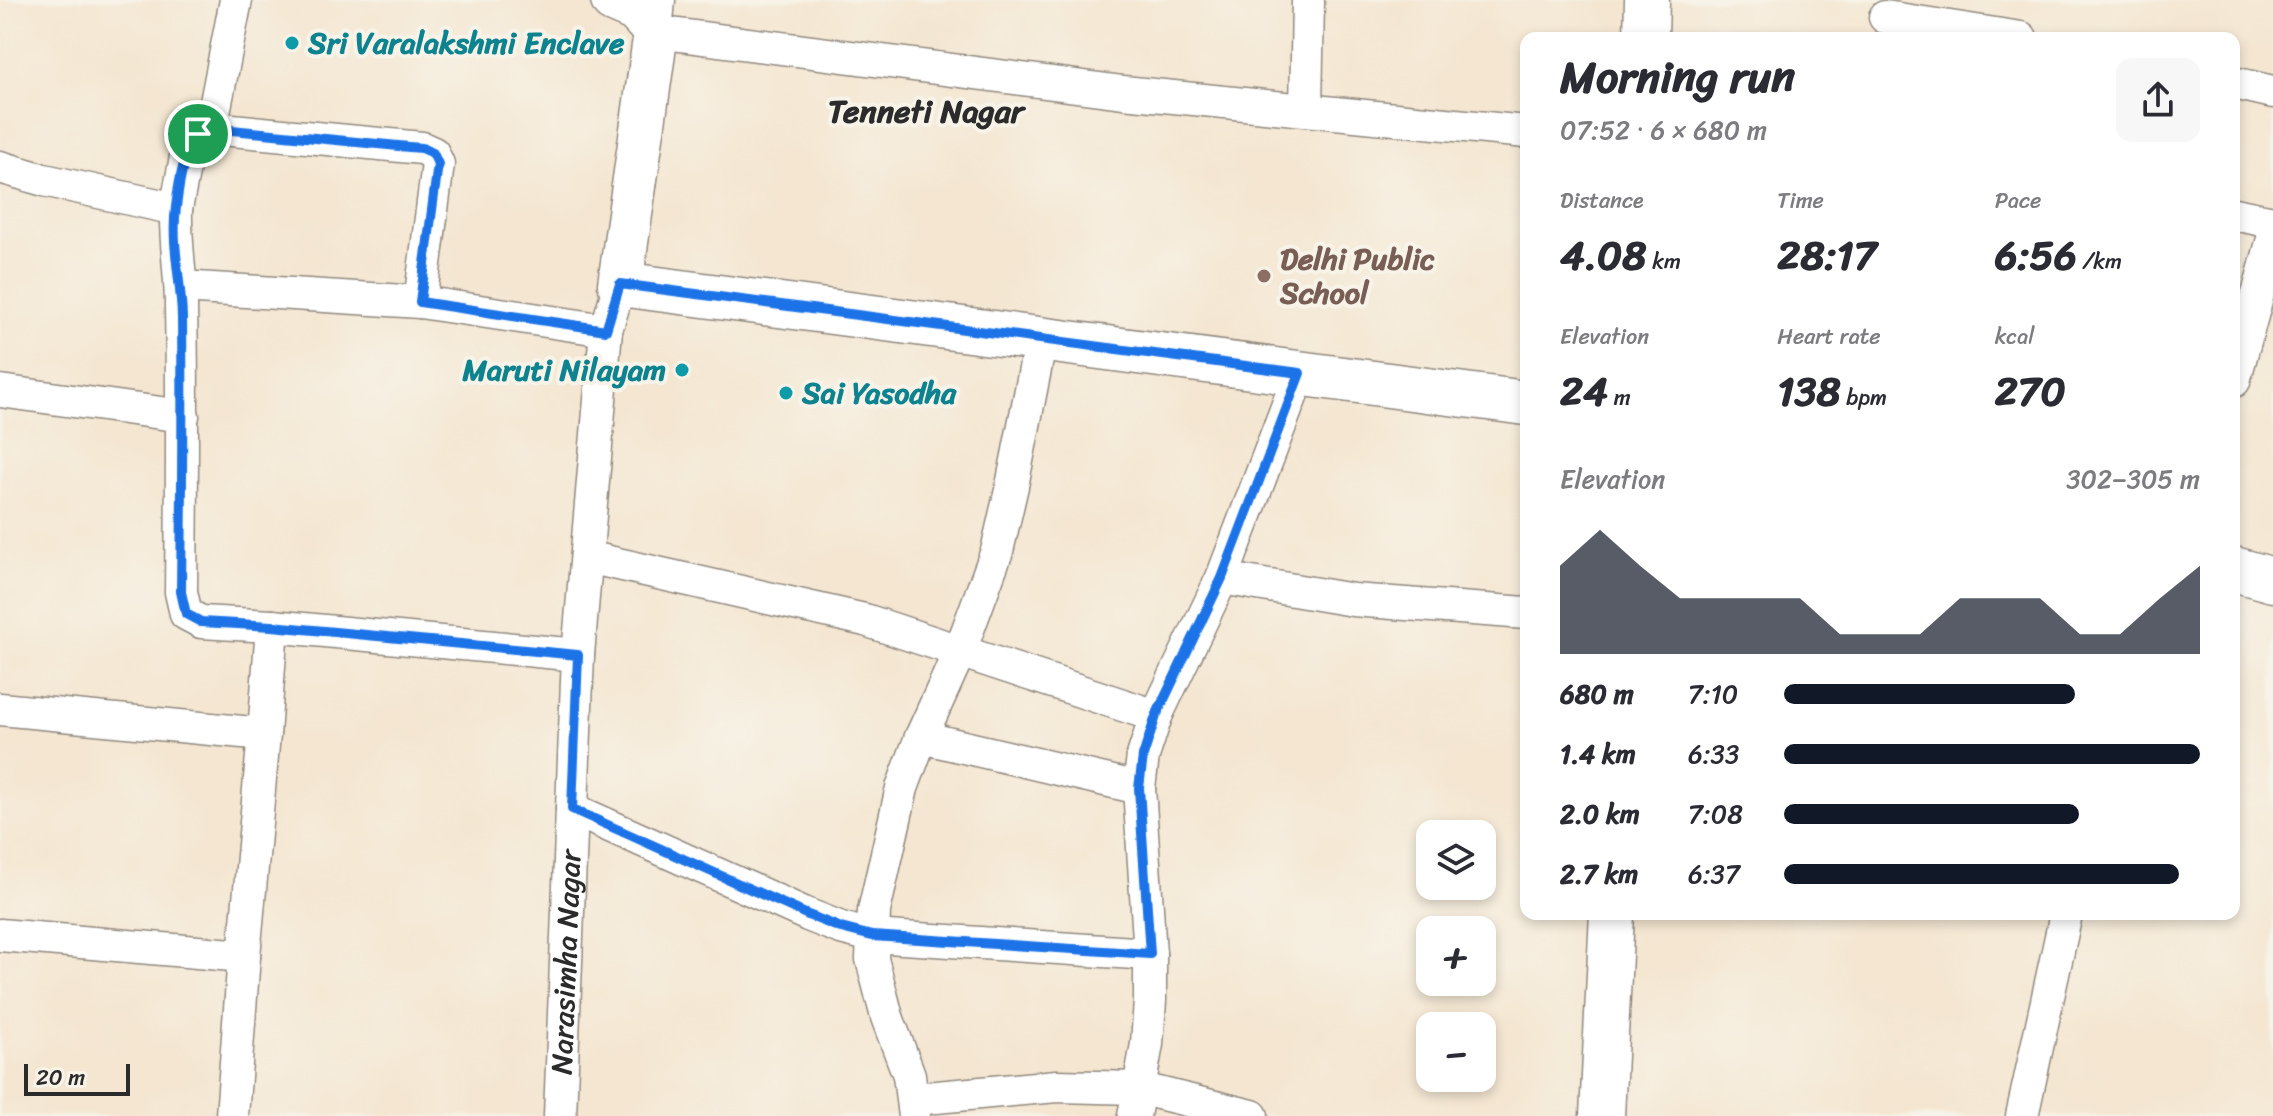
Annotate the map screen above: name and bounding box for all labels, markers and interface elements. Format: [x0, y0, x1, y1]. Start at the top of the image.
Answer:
place label: Sri Varalakshmi Enclave [307, 16, 625, 70]
marker: Sri Varalakshmi Enclave [283, 34, 301, 52]
text: Morning run [1560, 38, 1795, 116]
button: share [2116, 58, 2200, 142]
district label: Tenneti Nagar [828, 83, 1027, 140]
pin [164, 100, 232, 168]
text: 07:52 · 6 × 680 m [1560, 107, 1767, 153]
icon: arrive [176, 112, 220, 156]
text: Distance [1560, 181, 1644, 220]
text: Time [1777, 181, 1824, 220]
text: Pace [1995, 181, 2041, 220]
text: 4.08 [1560, 220, 1646, 291]
text: 28:17 [1777, 220, 1877, 291]
text: 6:56 [1995, 220, 2077, 291]
place label: Delhi Public School [1279, 232, 1435, 320]
text: km [1646, 242, 1681, 281]
text: /km [2077, 242, 2122, 281]
marker: Delhi Public School [1255, 267, 1273, 285]
text: Elevation [1560, 317, 1649, 356]
text: Heart rate [1777, 317, 1881, 356]
text: kcal [1995, 317, 2035, 356]
place label: Maruti Nilayam [462, 343, 666, 397]
text: 24 [1560, 356, 1608, 427]
text: 138 [1777, 356, 1841, 427]
text: 270 [1995, 356, 2066, 427]
marker: Maruti Nilayam [673, 361, 691, 379]
place label: Sai Yasodha [801, 366, 957, 420]
text: m [1608, 378, 1631, 417]
text: bpm [1841, 378, 1887, 417]
marker: Sai Yasodha [777, 384, 795, 402]
text: Elevation [1560, 456, 1665, 502]
text: 302–305 m [2066, 456, 2200, 502]
text: 680 m [1560, 671, 1634, 717]
text: 7:10 [1688, 671, 1738, 717]
text: 1.4 km [1560, 731, 1636, 777]
text: 6:33 [1688, 731, 1739, 777]
text: 2.0 km [1560, 791, 1640, 837]
text: 7:08 [1688, 791, 1743, 837]
map controls [1416, 820, 1496, 1092]
button: layers [1416, 820, 1496, 900]
street label: Narasimha Nagar [535, 847, 597, 1076]
text: 2.7 km [1560, 851, 1638, 897]
text: 6:37 [1688, 851, 1740, 897]
button: + [1416, 916, 1496, 996]
button: − [1416, 1012, 1496, 1092]
text: 20 m [36, 1058, 85, 1097]
scale bar [24, 1060, 130, 1096]

